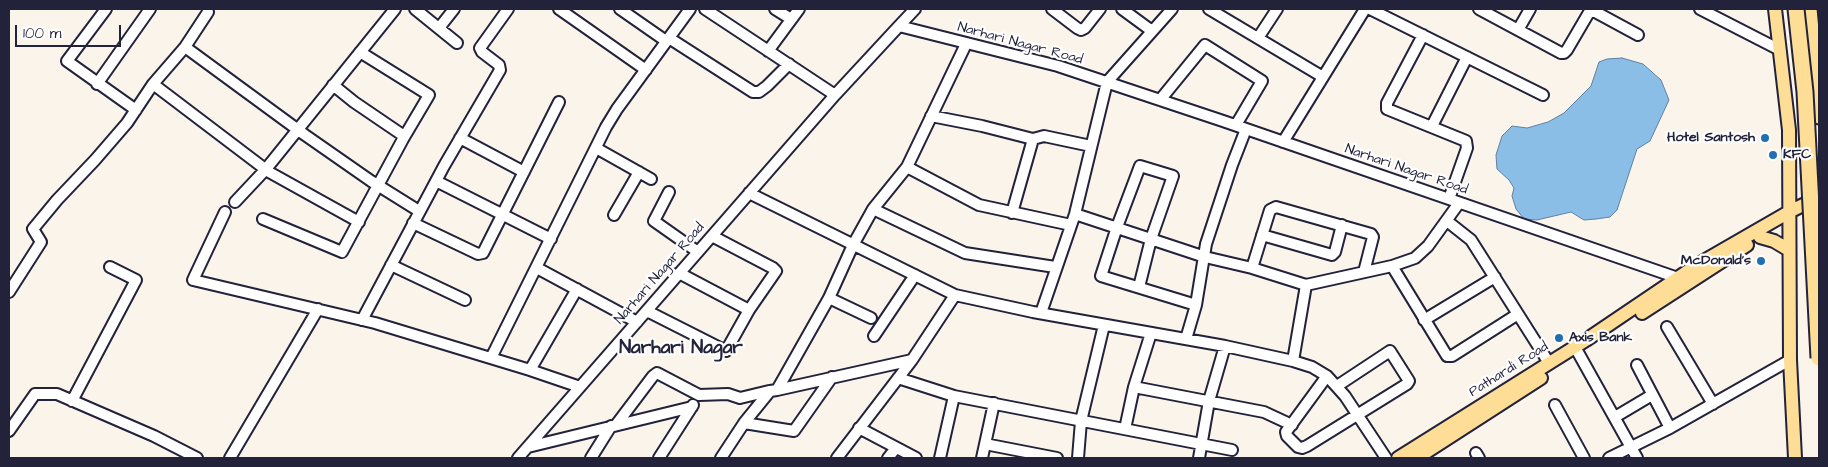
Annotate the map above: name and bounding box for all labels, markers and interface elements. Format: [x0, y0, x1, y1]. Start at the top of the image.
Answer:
scale bar [18, 15, 124, 47]
street label: Narhari Nagar Road [956, 19, 1084, 69]
text: 100 m [23, 23, 62, 44]
place label: Hotel Santosh [1667, 130, 1755, 146]
marker: Hotel Santosh [1759, 132, 1771, 144]
street label: Narhari Nagar Road [1342, 141, 1470, 199]
place label: KFC [1783, 147, 1811, 163]
marker: KFC [1767, 149, 1779, 161]
street label: Narhari Nagar Road [611, 220, 709, 328]
place label: McDonald's [1681, 253, 1751, 269]
marker: McDonald's [1755, 255, 1767, 267]
place label: Axis Bank [1569, 330, 1632, 346]
marker: Axis Bank [1553, 332, 1565, 344]
district label: Narhari Nagar [619, 338, 743, 360]
street label: Pathardi Road [1466, 339, 1552, 401]

